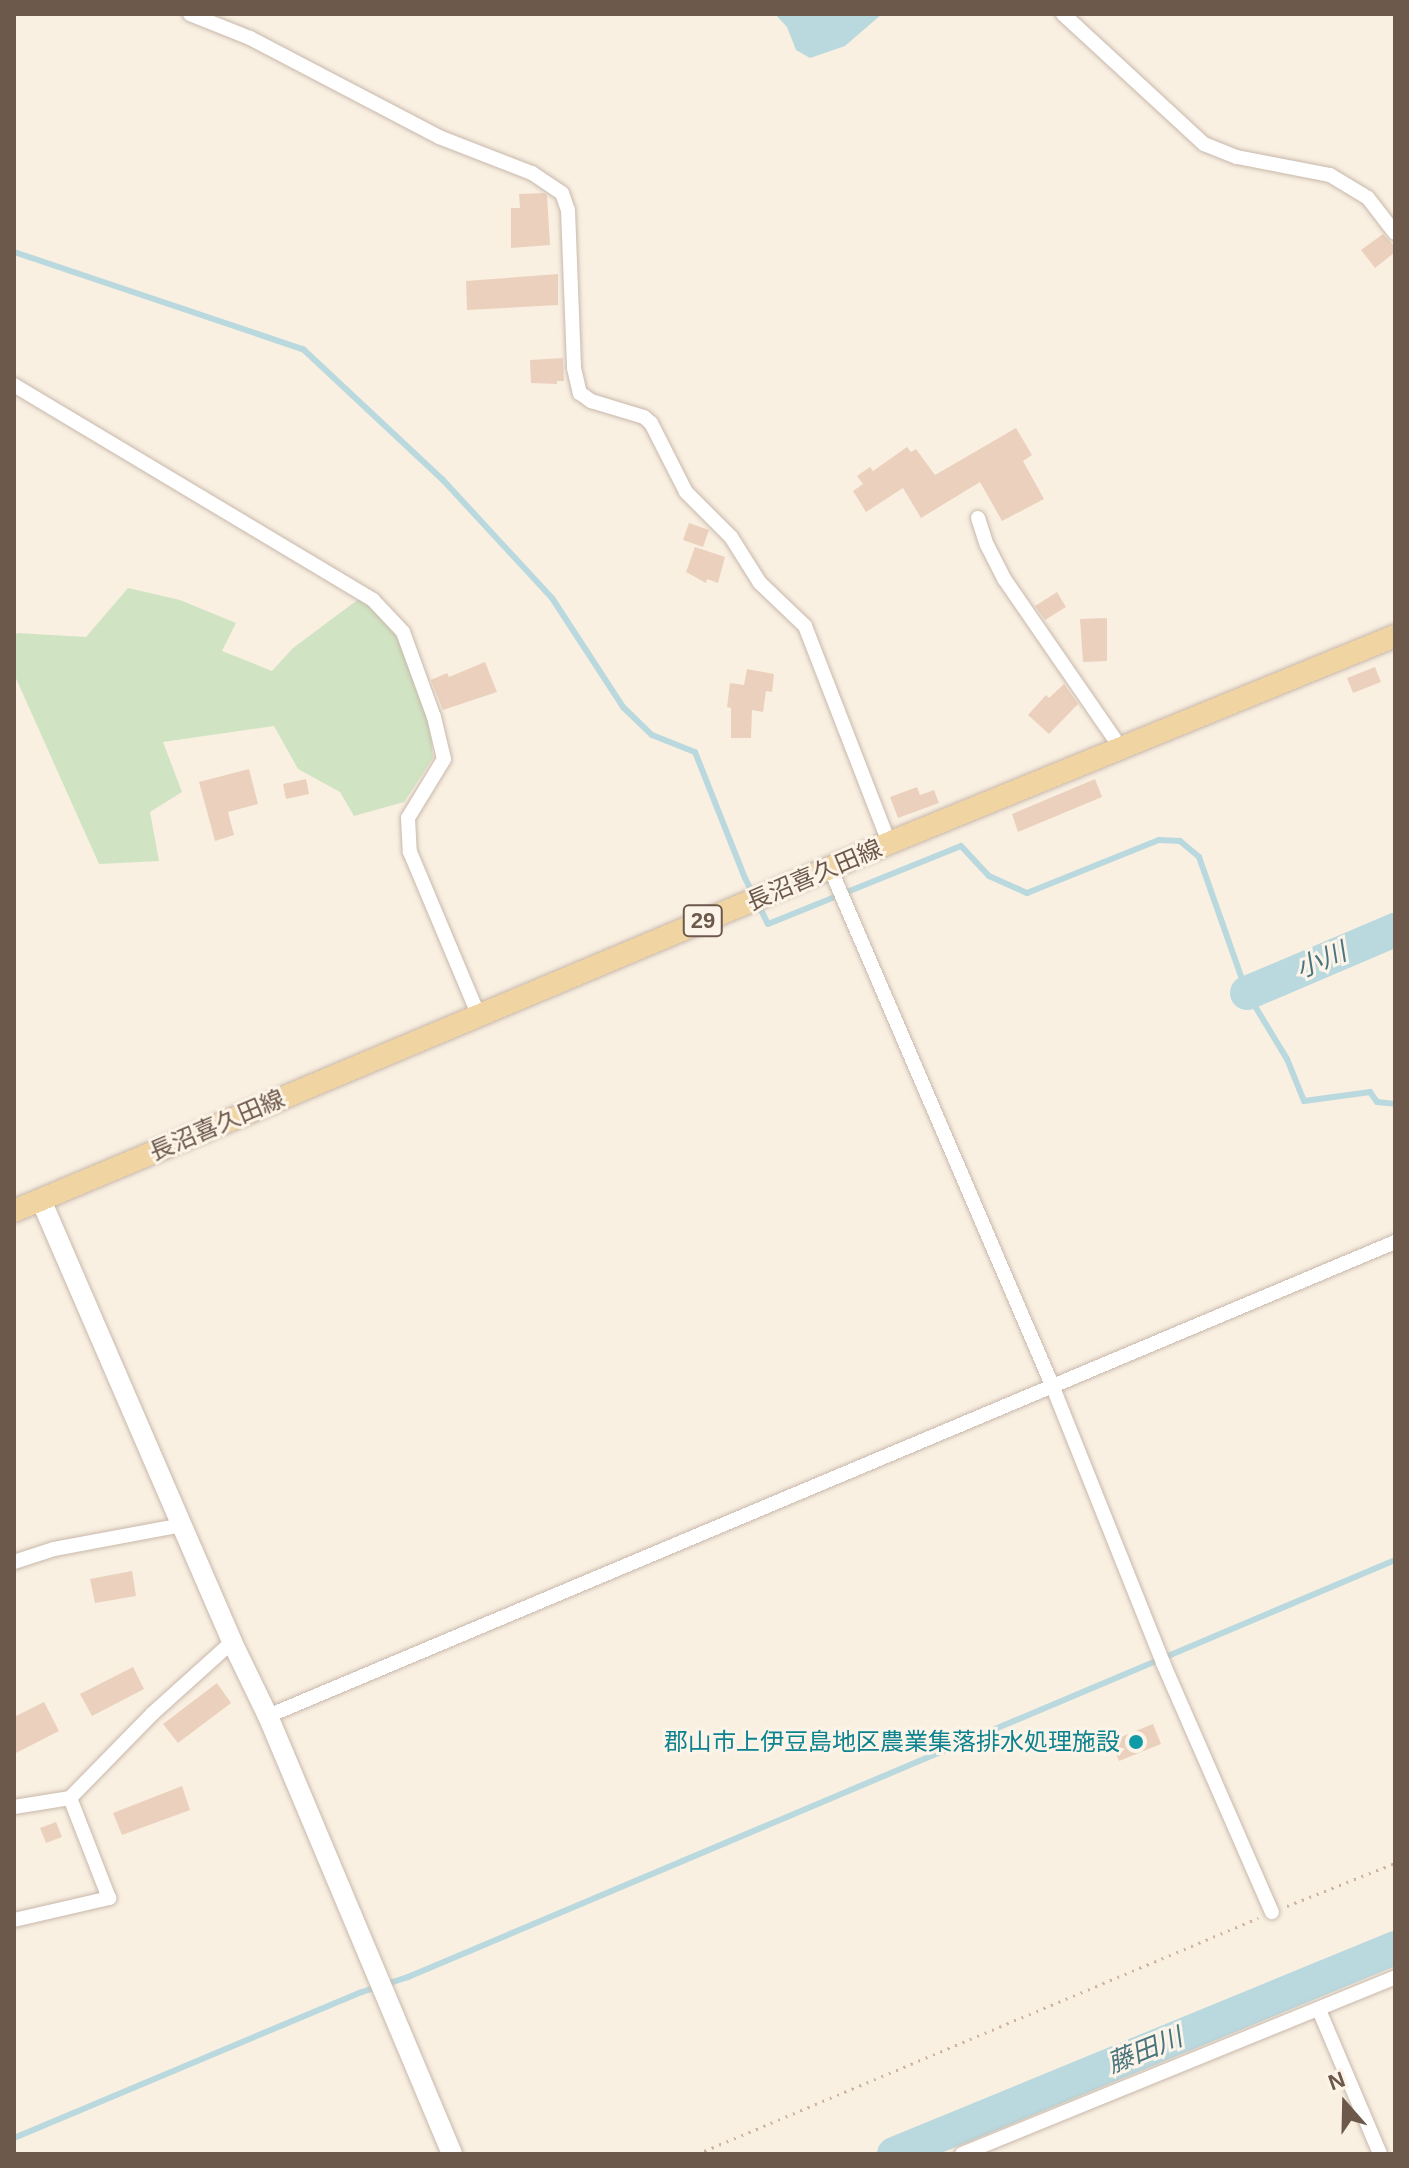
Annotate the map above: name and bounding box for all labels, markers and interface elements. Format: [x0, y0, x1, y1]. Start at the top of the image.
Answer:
street label: 長沼喜久田線 [742, 834, 886, 916]
road number: 29 [681, 903, 725, 939]
water label: 小川 [1291, 936, 1351, 986]
street label: 長沼喜久田線 [145, 1084, 289, 1166]
place label: 郡山市上伊豆島地区農業集落排水処理施設 [664, 1728, 1120, 1756]
marker: 郡山市上伊豆島地区農業集落排水処理施設 [1127, 1733, 1145, 1751]
water label: 藤田川 [1103, 2022, 1187, 2080]
north arrow [1305, 2064, 1385, 2144]
text: N [1325, 2067, 1348, 2095]

